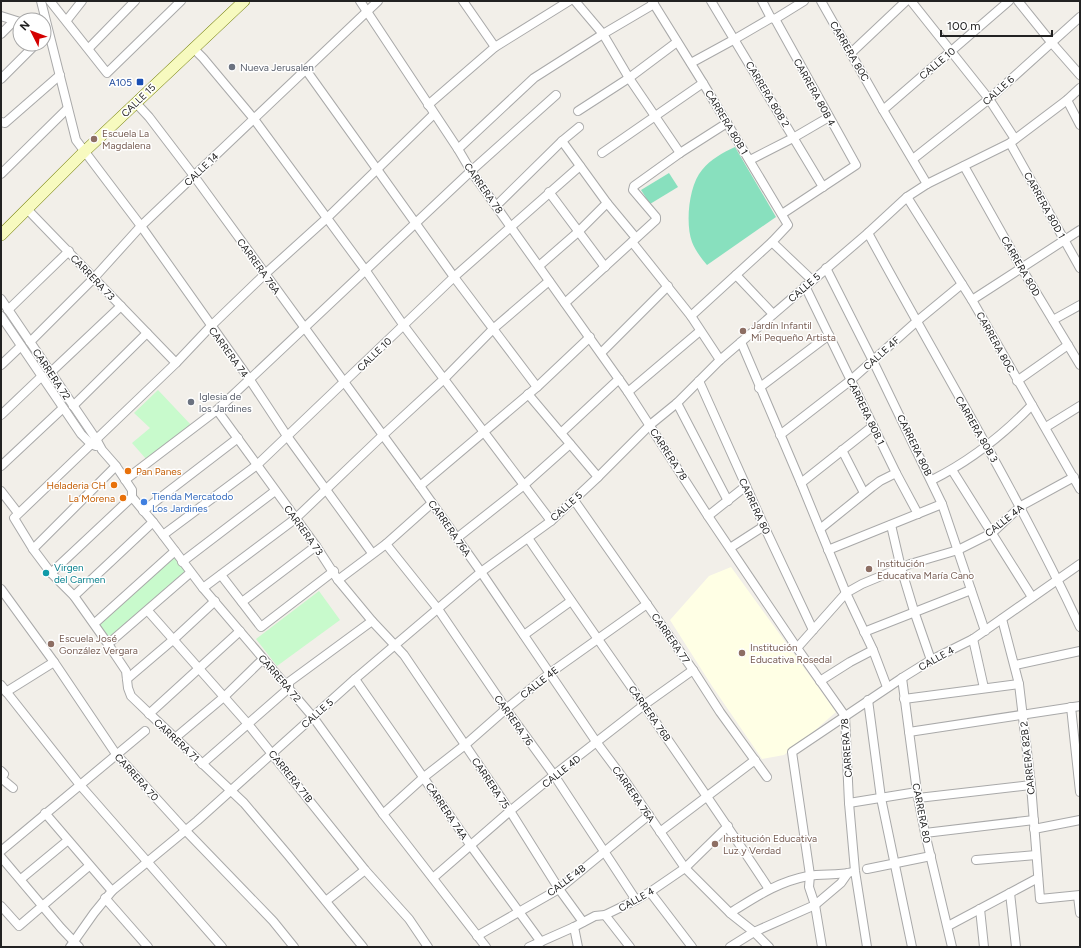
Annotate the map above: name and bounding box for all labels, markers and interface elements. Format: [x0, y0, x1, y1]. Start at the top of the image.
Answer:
north arrow [12, 12, 52, 52]
scale bar [941, 12, 1052, 38]
text: N [17, 18, 33, 33]
street label: CARRERA 80C [827, 19, 872, 84]
text: 100 m [947, 19, 981, 33]
street label: CALLE 10 [917, 44, 958, 82]
street label: CARRERA 80B 4 [791, 56, 838, 128]
street label: CARRERA 80B 2 [743, 59, 792, 130]
place label: Nueva Jerusalen [240, 61, 314, 74]
marker: Nueva Jerusalen [227, 62, 237, 72]
street label: CALLE 6 [980, 72, 1017, 108]
place label: A105 [109, 76, 132, 89]
marker: A105 [135, 77, 145, 87]
street label: CALLE 15 [118, 81, 158, 120]
street label: CARRERA 80B 1 [702, 88, 751, 157]
place label: Escuela La Magdalena [102, 127, 151, 152]
marker: Escuela La Magdalena [89, 134, 99, 144]
street label: CALLE 14 [181, 150, 221, 189]
street label: CARRERA 78 [461, 160, 506, 216]
street label: CARRERA 80D 1 [1021, 170, 1068, 241]
street label: CARRERA 80D [998, 234, 1043, 299]
street label: CARRERA 76A [234, 236, 283, 297]
street label: CARRERA 73 [68, 252, 118, 303]
street label: CALLE 5 [786, 270, 823, 305]
street label: CARRERA 80C [973, 309, 1018, 375]
place label: Jardín Infantil Mi Pequeño Artista [751, 319, 836, 344]
street label: CARRERA 74 [206, 324, 251, 380]
marker: Jardín Infantil Mi Pequeño Artista [738, 326, 748, 336]
street label: CALLE 4F [860, 333, 903, 373]
street label: CALLE 10 [354, 335, 394, 374]
street label: CARRERA 72 [30, 346, 73, 402]
street label: CARRERA 80B 1 [844, 375, 887, 447]
place label: Iglesia de los Jardines [199, 390, 252, 415]
street label: CARRERA 80B 3 [952, 394, 1001, 465]
marker: Iglesia de los Jardines [186, 397, 196, 407]
street label: CARRERA 80B [894, 412, 935, 478]
street label: CARRERA 78 [647, 426, 690, 483]
place label: Pan Panes [136, 465, 182, 478]
marker: Pan Panes [123, 466, 133, 476]
street label: CARRERA 80 [736, 476, 773, 536]
place label: Heladeria CH [46, 479, 106, 492]
marker: Heladeria CH [109, 480, 119, 490]
street label: CALLE 5 [548, 488, 585, 524]
place label: Tienda Mercatodo Los Jardines [152, 490, 234, 515]
place label: La Morena [68, 492, 115, 505]
marker: La Morena [118, 493, 128, 503]
marker: Tienda Mercatodo Los Jardines [139, 497, 149, 507]
street label: CARRERA 76A [425, 498, 474, 559]
street label: CALLE 4A [982, 501, 1027, 540]
street label: CARRERA 73 [281, 503, 326, 558]
place label: Institución Educativa María Cano [877, 557, 974, 582]
place label: Virgen del Carmen [54, 561, 106, 586]
marker: Institución Educativa María Cano [864, 564, 874, 574]
marker: Virgen del Carmen [41, 568, 51, 578]
street label: CARRERA 77 [648, 611, 693, 667]
place label: Escuela José González Vergara [59, 632, 138, 657]
marker: Escuela José González Vergara [46, 639, 56, 649]
place label: Institución Educativa Rosedal [750, 641, 832, 666]
street label: CALLE 4 [916, 643, 956, 674]
marker: Institución Educativa Rosedal [737, 648, 747, 658]
street label: CARRERA 72 [255, 652, 304, 705]
street label: CALLE 4E [518, 663, 561, 701]
street label: CARRERA 76B [626, 683, 674, 744]
street label: CARRERA 76 [491, 692, 536, 748]
street label: CALLE 5 [299, 695, 336, 731]
street label: CARRERA 71 [151, 716, 202, 765]
street label: CARRERA 78 [838, 718, 855, 778]
street label: CARRERA 82B 2 [1017, 721, 1038, 795]
street label: CARRERA 71B [266, 748, 316, 805]
street label: CARRERA 70 [112, 751, 161, 804]
street label: CALLE 4D [539, 752, 583, 791]
street label: CARRERA 75 [469, 755, 513, 812]
street label: CARRERA 76A [609, 764, 658, 825]
street label: CARRERA 74A [423, 780, 471, 843]
street label: CARRERA 80 [909, 782, 934, 844]
place label: Institución Educativa Luz y Verdad [723, 832, 817, 857]
marker: Institución Educativa Luz y Verdad [710, 839, 720, 849]
street label: CALLE 4B [544, 862, 588, 899]
street label: CALLE 4 [616, 884, 656, 915]

